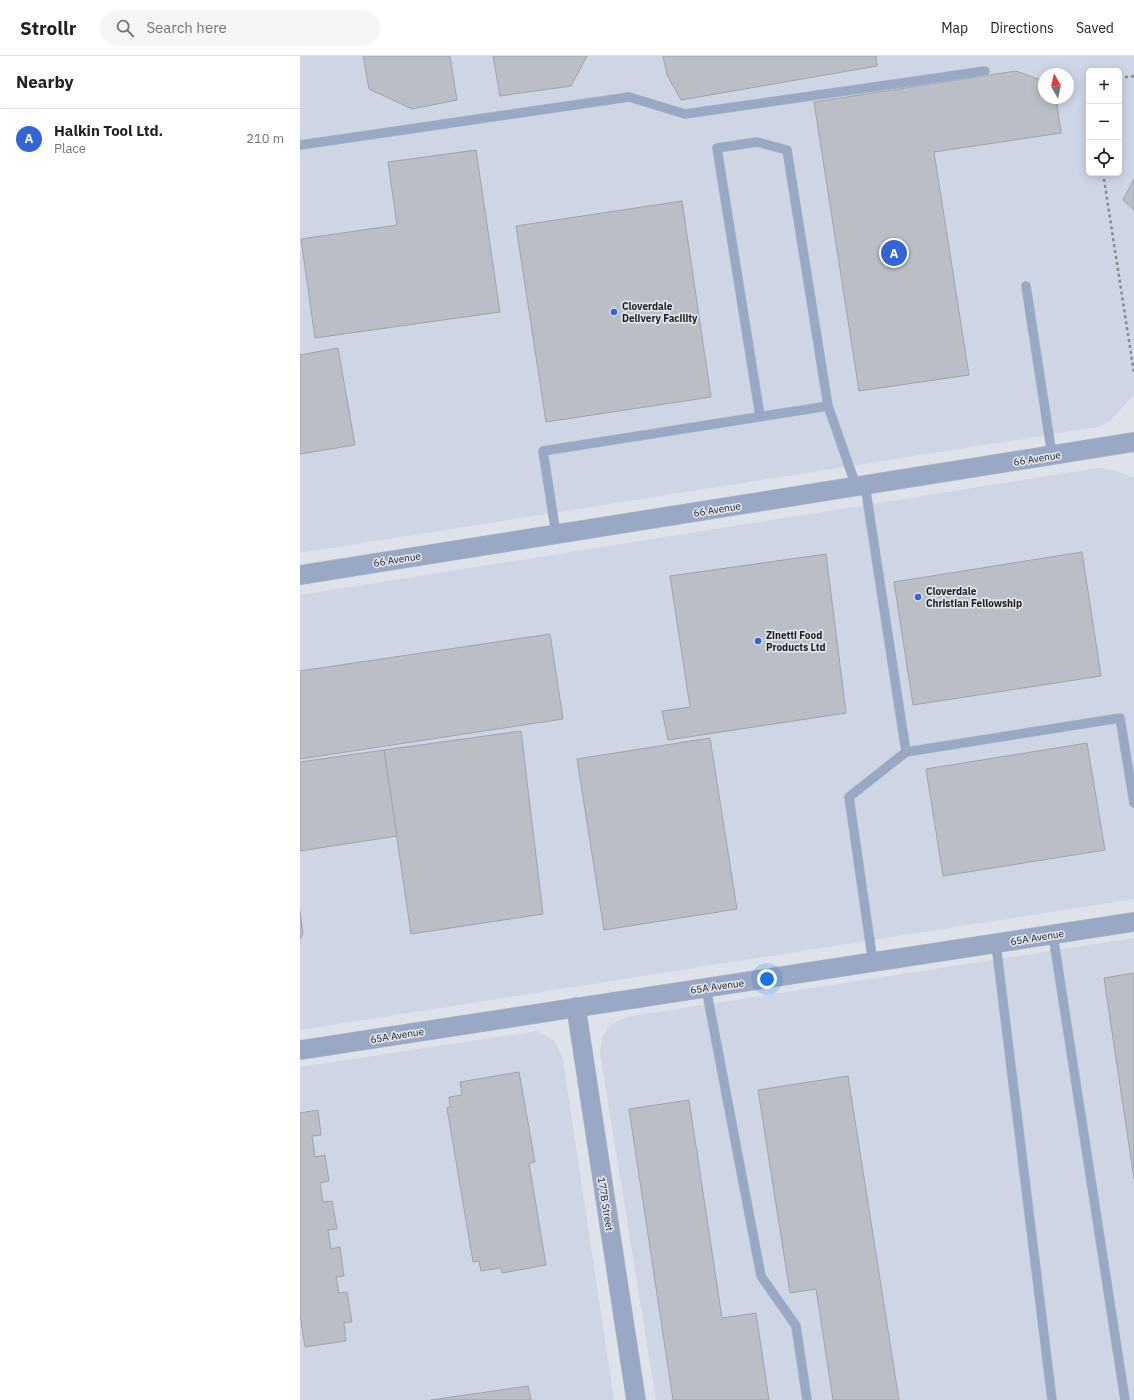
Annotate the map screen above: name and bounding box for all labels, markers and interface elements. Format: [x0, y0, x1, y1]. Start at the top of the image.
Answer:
search box [100, 10, 380, 46]
text: Strollr [20, 16, 76, 40]
icon: search [114, 17, 136, 39]
text: Search here [146, 18, 227, 37]
text: Map [941, 19, 968, 37]
text: Directions [990, 19, 1054, 37]
text: Saved [1076, 19, 1114, 37]
north arrow [1038, 68, 1074, 104]
map controls [1086, 68, 1122, 176]
button: + [1086, 68, 1122, 104]
text: Nearby [16, 71, 74, 93]
button: − [1086, 104, 1122, 140]
text: Halkin Tool Ltd. [54, 121, 163, 140]
text: A [25, 130, 33, 147]
text: 210 m [246, 130, 284, 147]
text: Place [54, 140, 86, 157]
button: locate [1086, 140, 1122, 176]
pin: A [881, 238, 907, 268]
place label: Cloverdale Delivery Facility [622, 300, 698, 325]
marker: Cloverdale Delivery Facility [609, 307, 619, 317]
street label: 66 Avenue [1012, 448, 1062, 469]
street label: 66 Avenue [692, 499, 742, 520]
street label: 66 Avenue [372, 549, 422, 570]
place label: Cloverdale Christian Fellowship [926, 585, 1022, 610]
marker: Cloverdale Christian Fellowship [913, 592, 923, 602]
place label: Zinetti Food Products Ltd [766, 629, 826, 654]
marker: Zinetti Food Products Ltd [753, 636, 763, 646]
street label: 65A Avenue [1009, 927, 1065, 948]
your location [757, 969, 777, 989]
street label: 65A Avenue [689, 976, 745, 997]
street label: 65A Avenue [369, 1025, 425, 1046]
street label: 177B Street [595, 1176, 616, 1232]

